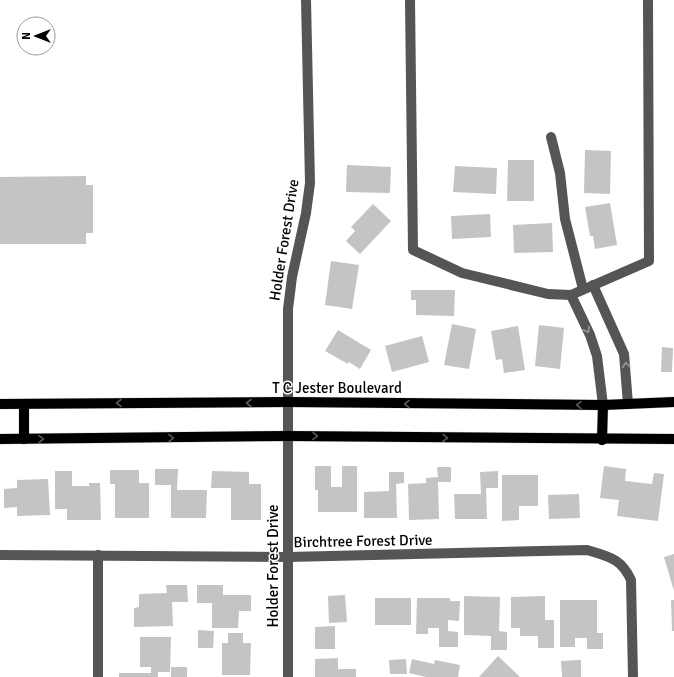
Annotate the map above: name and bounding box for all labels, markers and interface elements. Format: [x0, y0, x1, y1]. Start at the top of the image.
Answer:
north arrow [16, 16, 56, 56]
text: N [20, 32, 33, 40]
street label: Holder Forest Drive [265, 178, 303, 302]
one-way arrow [583, 326, 590, 333]
one-way arrow [621, 362, 630, 368]
street label: T C Jester Boulevard [272, 379, 402, 397]
one-way arrow [116, 399, 122, 408]
one-way arrow [246, 399, 252, 407]
one-way arrow [404, 400, 410, 408]
one-way arrow [576, 401, 582, 409]
one-way arrow [312, 432, 318, 440]
one-way arrow [168, 433, 174, 442]
one-way arrow [442, 434, 448, 442]
one-way arrow [38, 435, 44, 443]
street label: Holder Forest Drive [264, 504, 282, 628]
street label: Birchtree Forest Drive [293, 531, 433, 551]

